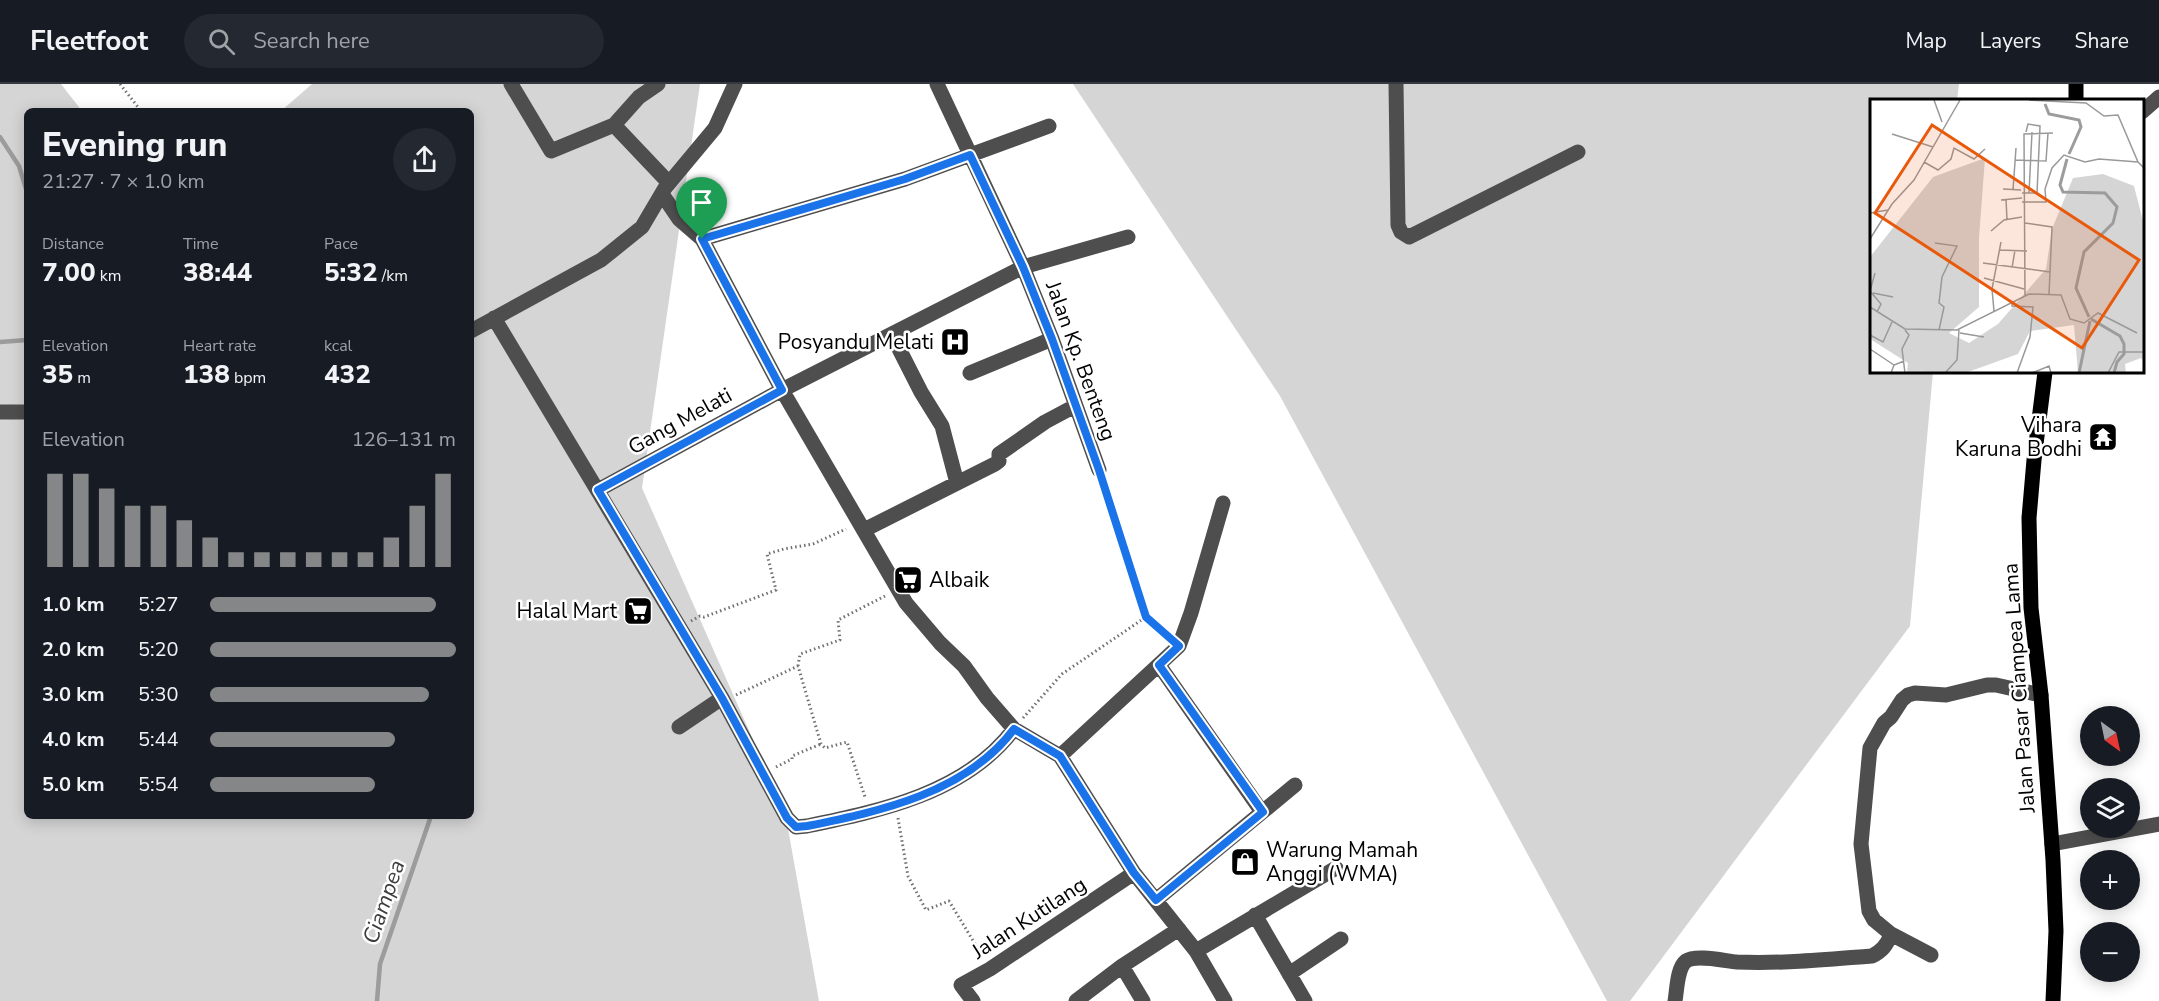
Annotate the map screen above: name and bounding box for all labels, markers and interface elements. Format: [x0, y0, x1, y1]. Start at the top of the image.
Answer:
search box [184, 14, 604, 68]
text: Fleetfoot [30, 22, 148, 60]
icon: search [205, 25, 238, 58]
text: Search here [253, 26, 370, 56]
text: Map [1905, 27, 1947, 55]
text: Layers [1980, 27, 2041, 55]
text: Share [2074, 27, 2129, 55]
inset map [1870, 99, 2144, 374]
text: Evening run [42, 123, 227, 168]
button: share [393, 128, 456, 191]
text: 21:27 · 7 × 1.0 km [42, 168, 205, 195]
pin [676, 177, 727, 239]
icon: arrive [685, 186, 718, 219]
text: Distance [42, 233, 104, 255]
text: Time [183, 233, 219, 255]
text: Pace [324, 233, 358, 255]
text: 7.00 [42, 255, 96, 290]
text: 38:44 [183, 255, 252, 290]
text: 5:32 [324, 255, 378, 290]
text: km [96, 265, 121, 287]
text: /km [378, 265, 408, 287]
street label: Jalan Kp. Benteng [1039, 276, 1123, 445]
hospital icon: Posyandu Melati [939, 326, 971, 358]
place label: Posyandu Melati [778, 328, 934, 356]
text: Elevation [42, 335, 108, 357]
text: Heart rate [183, 335, 256, 357]
text: kcal [324, 335, 352, 357]
text: 35 [42, 357, 73, 392]
text: 138 [183, 357, 230, 392]
text: 432 [324, 357, 371, 392]
text: m [73, 367, 91, 389]
text: bpm [230, 367, 266, 389]
street label: Gang Melati [623, 381, 737, 461]
place label: Vihara Karuna Bodhi [1955, 411, 2082, 463]
temple icon: Vihara Karuna Bodhi [2087, 421, 2119, 453]
text: Elevation [42, 426, 125, 453]
text: 126–131 m [352, 426, 456, 453]
street label: Jalan Pasar Ciampea Lama [1996, 562, 2042, 815]
supermarket icon: Albaik [892, 564, 924, 596]
place label: Albaik [929, 566, 990, 594]
text: 1.0 km [42, 591, 105, 618]
text: 5:27 [138, 591, 179, 618]
supermarket icon: Halal Mart [622, 595, 654, 627]
place label: Halal Mart [516, 597, 618, 625]
text: 2.0 km [42, 636, 105, 663]
text: 5:20 [138, 636, 179, 663]
text: 3.0 km [42, 681, 105, 708]
text: 5:30 [138, 681, 179, 708]
north arrow [2080, 706, 2140, 766]
map controls [2080, 706, 2140, 982]
text: 4.0 km [42, 726, 105, 753]
text: 5:44 [138, 726, 179, 753]
text: 5.0 km [42, 771, 105, 798]
text: 5:54 [138, 771, 179, 798]
button: layers [2080, 778, 2140, 838]
place label: Warung Mamah Anggi (WMA) [1266, 836, 1418, 888]
shop icon: Warung Mamah Anggi (WMA) [1229, 846, 1261, 878]
button: + [2080, 850, 2140, 910]
water label: Ciampea [356, 856, 412, 948]
street label: Jalan Kutilang [966, 871, 1092, 966]
button: − [2080, 922, 2140, 982]

